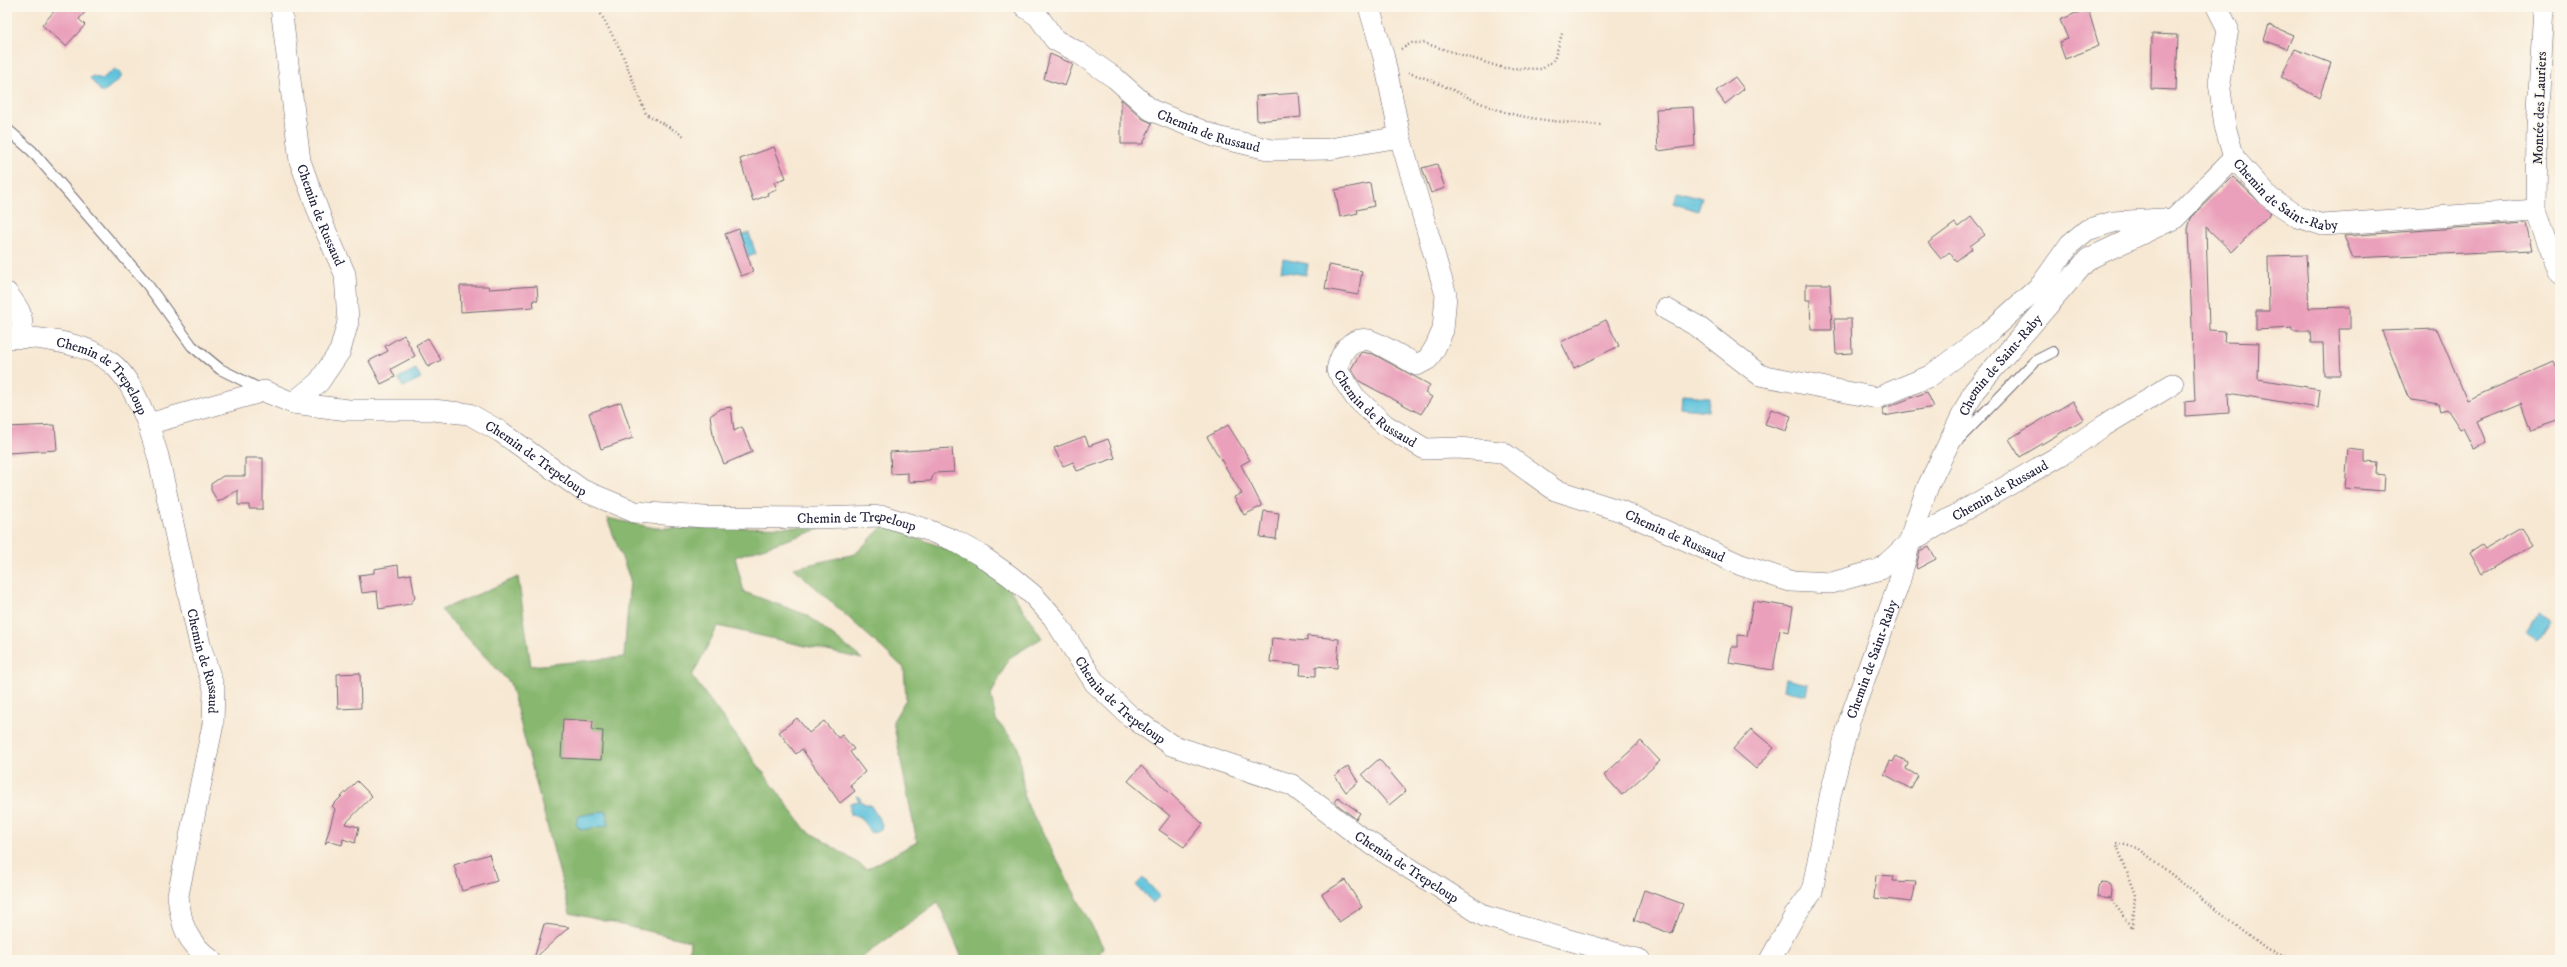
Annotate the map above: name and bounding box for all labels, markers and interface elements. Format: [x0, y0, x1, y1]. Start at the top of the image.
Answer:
street label: Montée des Lauriers [2529, 51, 2551, 165]
street label: Chemin de Russaud [1154, 105, 1262, 157]
street label: Chemin de Saint-Raby [2229, 155, 2339, 235]
street label: Chemin de Russaud [292, 162, 348, 269]
street label: Chemin de Saint-Raby [1955, 311, 2047, 419]
street label: Chemin de Trepeloup [55, 333, 151, 418]
street label: Chemin de Russaud [1329, 367, 1420, 452]
street label: Chemin de Trepeloup [481, 417, 589, 501]
street label: Chemin de Russaud [1949, 456, 2051, 526]
street label: Chemin de Russaud [1622, 506, 1728, 567]
street label: Chemin de Trepeloup [797, 507, 918, 536]
street label: Chemin de Saint-Raby [1843, 597, 1902, 722]
street label: Chemin de Russaud [182, 607, 222, 714]
street label: Chemin de Trepeloup [1070, 653, 1169, 748]
street label: Chemin de Trepeloup [1351, 827, 1462, 908]

